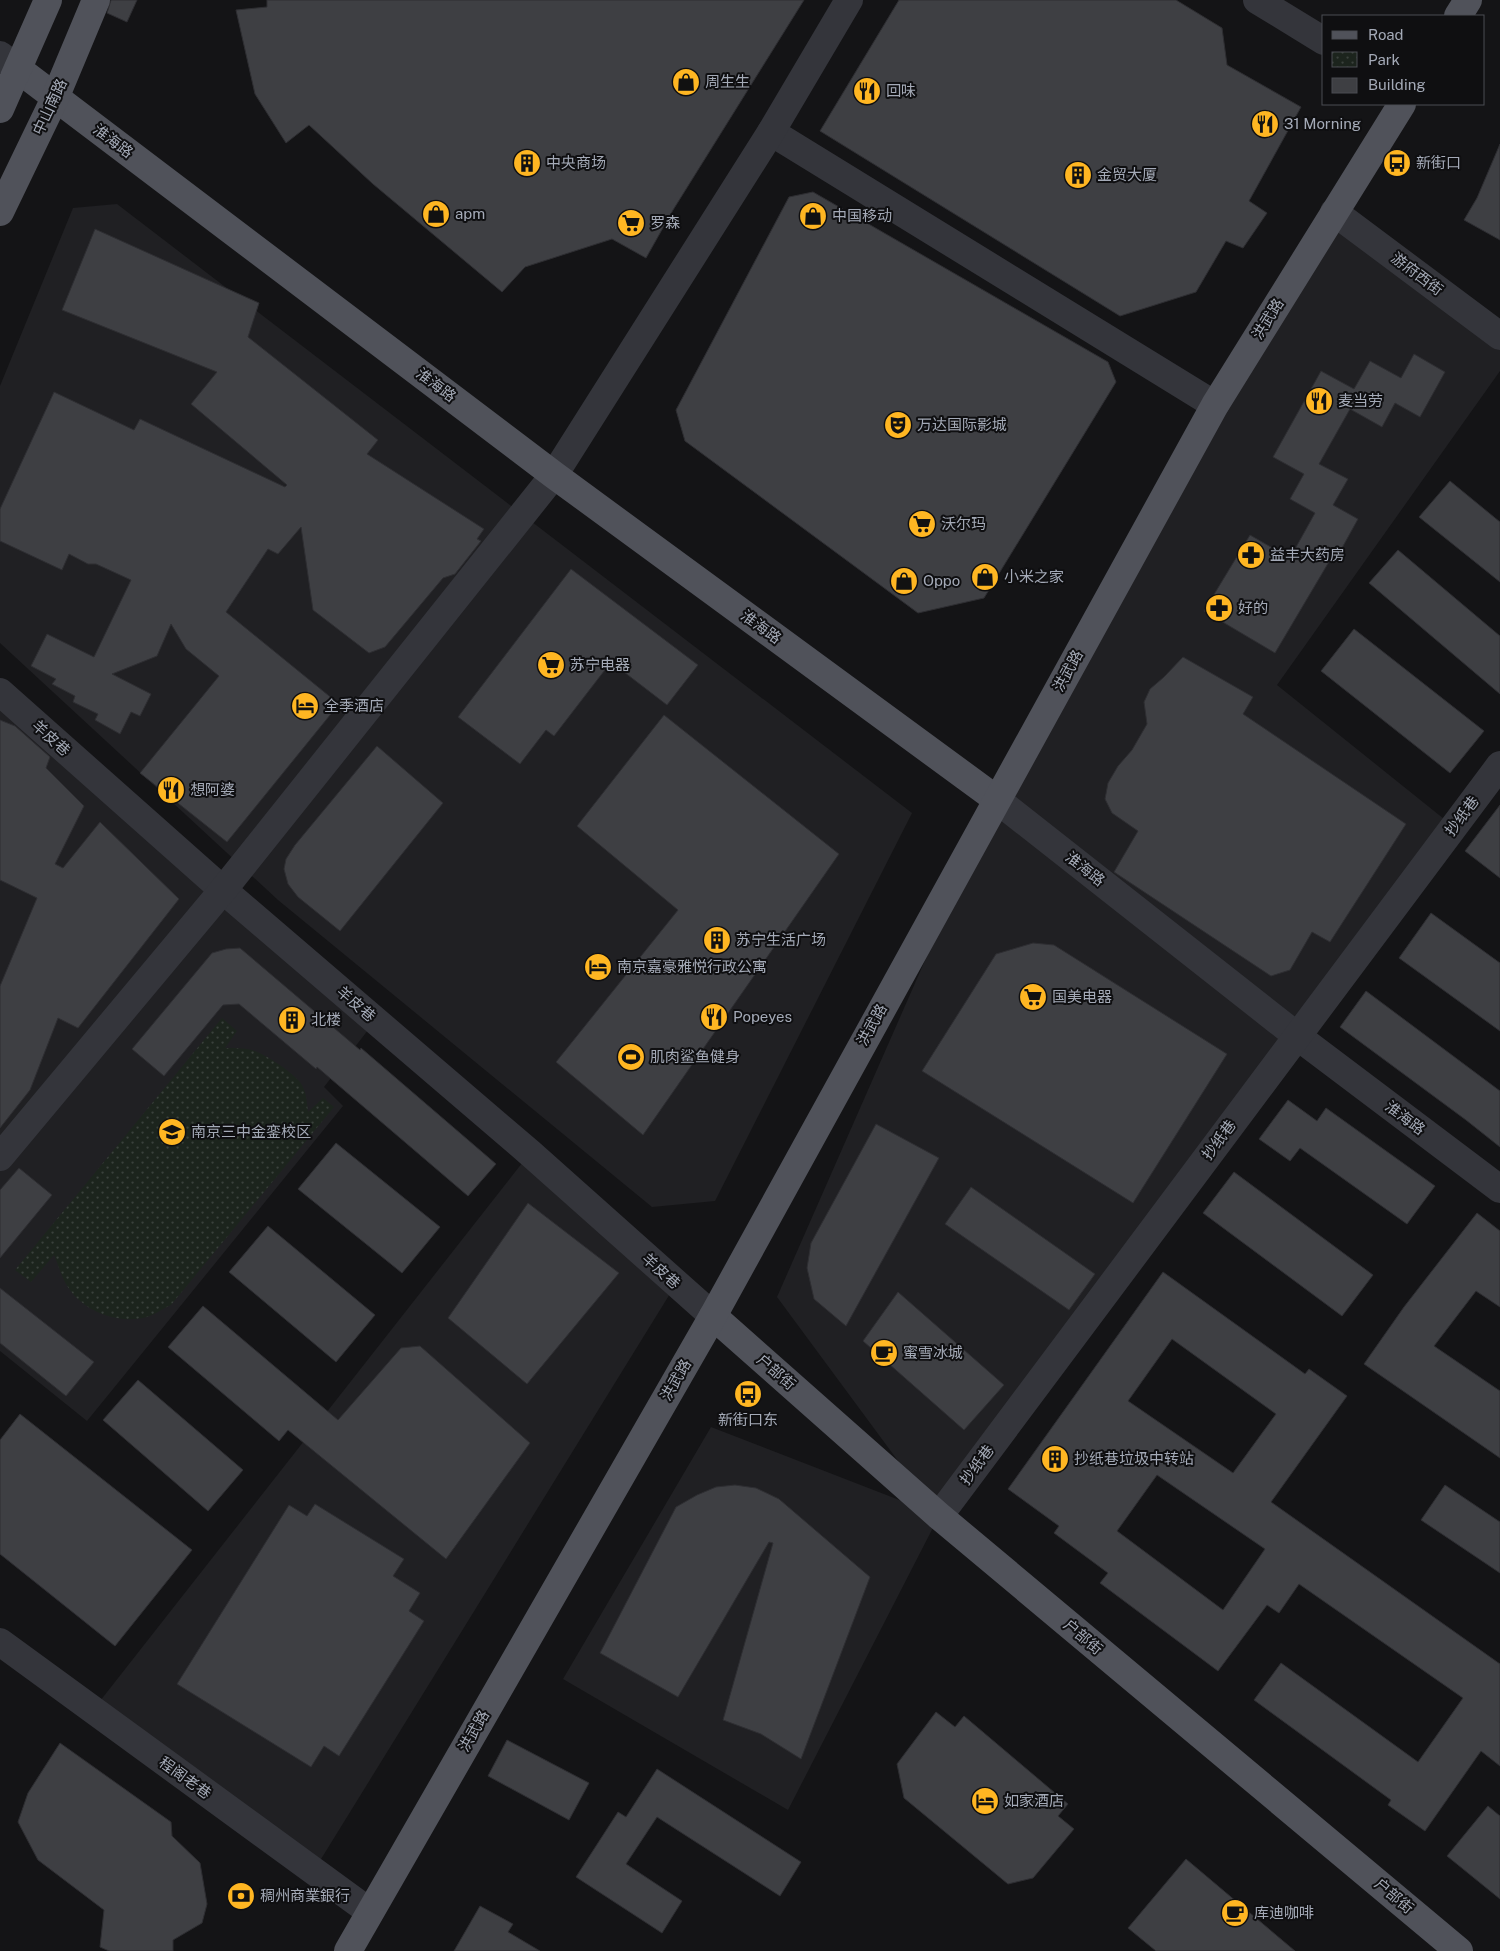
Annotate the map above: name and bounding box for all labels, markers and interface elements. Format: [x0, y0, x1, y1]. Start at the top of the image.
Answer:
legend [1322, 15, 1485, 105]
text: Road [1368, 26, 1404, 43]
text: Park [1368, 51, 1400, 68]
shop icon: 周生生 [671, 67, 701, 97]
place label: 周生生 [705, 73, 750, 90]
street label: 中山南路 [29, 76, 70, 138]
restaurant icon: 回味 [852, 76, 882, 106]
text: Building [1368, 76, 1426, 93]
place label: 回味 [886, 82, 916, 99]
restaurant icon: 31 Morning [1250, 109, 1280, 139]
place label: 31 Morning [1284, 115, 1361, 132]
street label: 淮海路 [90, 120, 136, 161]
building icon: 中央商场 [512, 148, 542, 178]
bus stop icon: 新街口 [1382, 148, 1412, 178]
place label: 中央商场 [546, 154, 606, 171]
place label: 新街口 [1416, 154, 1461, 171]
building icon: 金贸大厦 [1063, 160, 1093, 190]
place label: 金贸大厦 [1097, 166, 1157, 183]
shop icon: apm [421, 199, 451, 229]
shop icon: 中国移动 [798, 201, 828, 231]
place label: apm [455, 205, 485, 222]
place label: 中国移动 [832, 207, 892, 224]
supermarket icon: 罗森 [616, 208, 646, 238]
place label: 罗森 [650, 214, 680, 231]
street label: 游府西街 [1388, 249, 1446, 298]
street label: 洪武路 [1248, 295, 1287, 342]
street label: 淮海路 [413, 364, 459, 405]
restaurant icon: 麦当劳 [1304, 386, 1334, 416]
place label: 麦当劳 [1338, 392, 1383, 409]
theatre icon: 万达国际影城 [883, 410, 913, 440]
place label: 万达国际影城 [917, 416, 1007, 433]
supermarket icon: 沃尔玛 [907, 509, 937, 539]
place label: 沃尔玛 [941, 515, 986, 532]
pharmacy icon: 益丰大药房 [1236, 540, 1266, 570]
place label: 益丰大药房 [1270, 546, 1345, 563]
shop icon: 小米之家 [970, 562, 1000, 592]
shop icon: Oppo [889, 566, 919, 596]
place label: 小米之家 [1004, 568, 1064, 585]
place label: Oppo [923, 572, 960, 589]
pharmacy icon: 好的 [1204, 593, 1234, 623]
place label: 好的 [1238, 599, 1268, 616]
street label: 淮海路 [738, 606, 784, 647]
street label: 洪武路 [1049, 647, 1086, 695]
supermarket icon: 苏宁电器 [536, 650, 566, 680]
place label: 苏宁电器 [570, 656, 630, 673]
hotel icon: 全季酒店 [290, 691, 320, 721]
place label: 全季酒店 [324, 697, 384, 714]
street label: 羊皮巷 [29, 716, 74, 759]
restaurant icon: 想阿婆 [156, 775, 186, 805]
place label: 想阿婆 [190, 781, 235, 798]
street label: 抄纸巷 [1441, 793, 1482, 839]
street label: 淮海路 [1062, 848, 1108, 889]
building icon: 苏宁生活广场 [702, 925, 732, 955]
place label: 苏宁生活广场 [736, 931, 826, 948]
hotel icon: 南京嘉豪雅悦行政公寓 [583, 952, 613, 982]
place label: 南京嘉豪雅悦行政公寓 [617, 958, 767, 975]
street label: 羊皮巷 [334, 982, 379, 1025]
supermarket icon: 国美电器 [1018, 982, 1048, 1012]
place label: 国美电器 [1052, 988, 1112, 1005]
street label: 洪武路 [853, 1001, 890, 1049]
restaurant icon: Popeyes [699, 1002, 729, 1032]
building icon: 北楼 [277, 1005, 307, 1035]
place label: Popeyes [733, 1008, 792, 1025]
place label: 北楼 [311, 1011, 341, 1028]
sports icon: 肌肉鲨鱼健身 [616, 1042, 646, 1072]
place label: 肌肉鲨鱼健身 [650, 1048, 740, 1065]
street label: 淮海路 [1382, 1097, 1428, 1138]
school or university icon: 南京三中金銮校区 [157, 1117, 187, 1147]
street label: 抄纸巷 [1198, 1117, 1239, 1163]
place label: 南京三中金銮校区 [191, 1123, 311, 1140]
street label: 羊皮巷 [639, 1249, 684, 1292]
cafe icon: 蜜雪冰城 [869, 1338, 899, 1368]
place label: 蜜雪冰城 [903, 1344, 963, 1361]
street label: 户部街 [754, 1350, 799, 1393]
street label: 洪武路 [657, 1356, 694, 1403]
bus stop icon: 新街口东 [733, 1379, 763, 1409]
place label: 新街口东 [718, 1411, 778, 1428]
street label: 抄纸巷 [956, 1442, 997, 1488]
building icon: 抄纸巷垃圾中转站 [1040, 1444, 1070, 1474]
place label: 抄纸巷垃圾中转站 [1074, 1450, 1194, 1467]
street label: 户部街 [1061, 1616, 1106, 1658]
street label: 洪武路 [455, 1707, 492, 1754]
street label: 程阁老巷 [156, 1753, 215, 1802]
hotel icon: 如家酒店 [970, 1786, 1000, 1816]
place label: 如家酒店 [1004, 1792, 1064, 1809]
street label: 户部街 [1372, 1875, 1417, 1917]
bank icon: 稠州商業銀行 [226, 1881, 256, 1911]
place label: 稠州商業銀行 [260, 1887, 350, 1904]
cafe icon: 库迪咖啡 [1220, 1898, 1250, 1928]
place label: 库迪咖啡 [1254, 1904, 1314, 1921]

